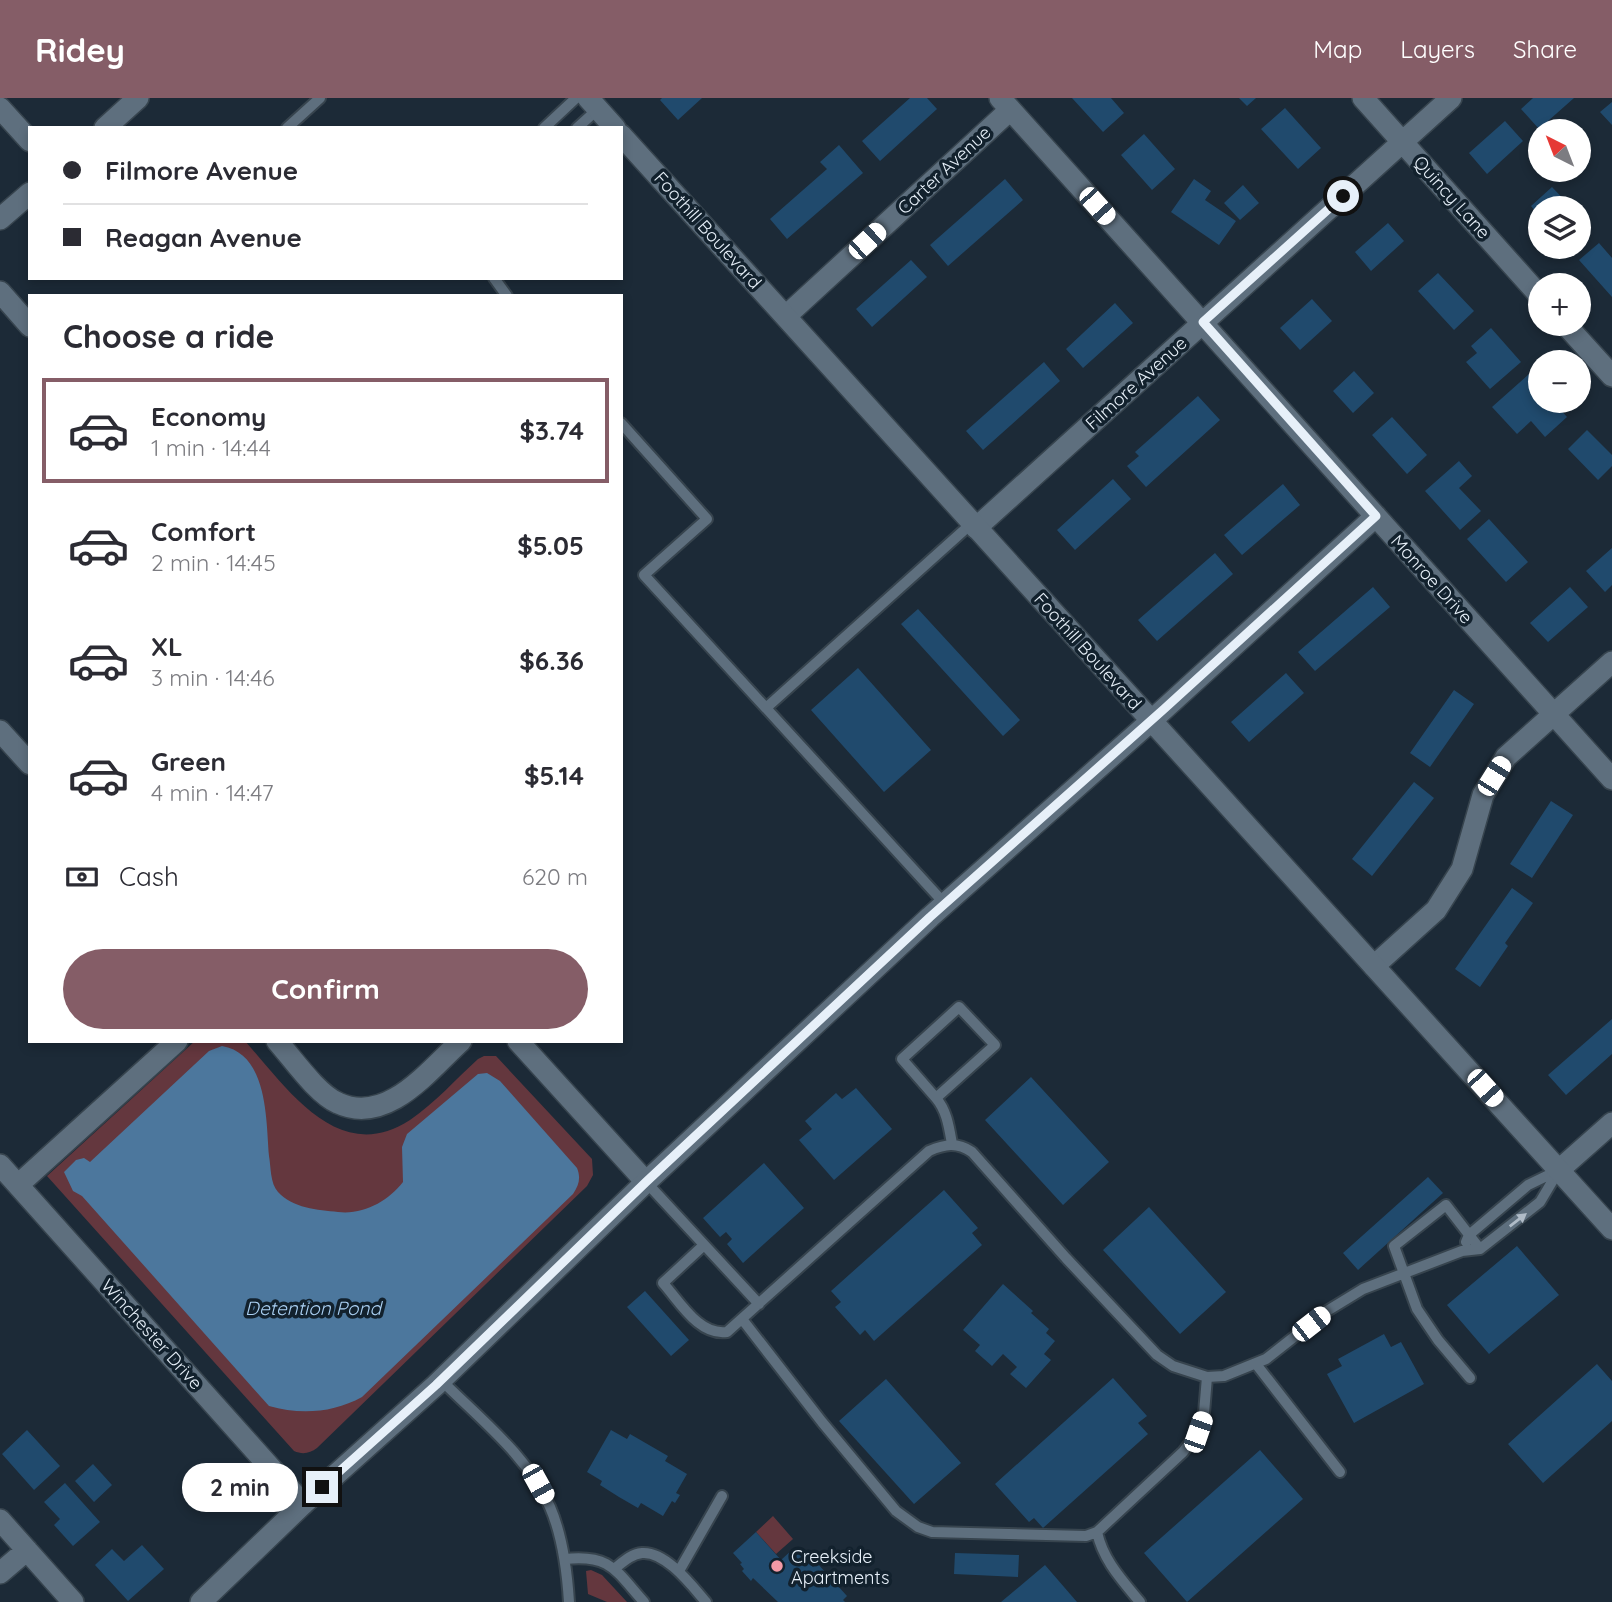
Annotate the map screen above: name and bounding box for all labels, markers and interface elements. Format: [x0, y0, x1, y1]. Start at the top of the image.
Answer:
text: Ridey [35, 29, 125, 70]
text: Map [1313, 34, 1362, 64]
text: Layers [1400, 34, 1475, 64]
text: Share [1513, 34, 1577, 64]
north arrow [1528, 119, 1591, 182]
map controls [1528, 119, 1591, 413]
street label: Carter Avenue [893, 121, 995, 219]
street label: Quincy Lane [1409, 151, 1495, 243]
text: Filmore Avenue [105, 154, 298, 187]
street label: Foothill Boulevard [649, 167, 767, 293]
route start [1327, 180, 1359, 212]
car [1076, 183, 1119, 229]
button: layers [1528, 196, 1591, 259]
car [845, 219, 890, 263]
text: Reagan Avenue [105, 221, 302, 254]
button: + [1528, 273, 1591, 336]
text: Choose a ride [63, 316, 275, 356]
street label: Filmore Avenue [1080, 331, 1192, 435]
button: − [1528, 350, 1591, 413]
icon: car [67, 399, 130, 462]
text: Economy [151, 400, 266, 433]
text: $3.74 [520, 414, 584, 447]
text: 1 min · 14:44 [151, 433, 271, 462]
icon: car [67, 514, 130, 577]
text: Comfort [151, 515, 256, 548]
text: $5.05 [517, 529, 584, 562]
street label: Monroe Drive [1386, 530, 1478, 628]
text: 2 min · 14:45 [151, 548, 276, 577]
street label: Foothill Boulevard [1029, 588, 1147, 714]
icon: car [67, 629, 130, 692]
text: XL [151, 630, 183, 663]
text: $6.36 [519, 644, 584, 677]
text: 3 min · 14:46 [151, 663, 275, 692]
icon: car [67, 744, 130, 807]
text: Green [151, 745, 226, 778]
car [1474, 753, 1515, 799]
text: $5.14 [524, 759, 584, 792]
text: 4 min · 14:47 [151, 778, 273, 807]
icon: cash [63, 858, 101, 896]
text: Cash [119, 860, 179, 893]
text: 620 m [522, 862, 588, 891]
button: Confirm [63, 949, 588, 1029]
car [1464, 1065, 1507, 1111]
one-way arrow [1509, 1213, 1527, 1227]
street label: Winchester Drive [96, 1274, 208, 1394]
water label: Detention Pond [245, 1296, 383, 1320]
car [1288, 1303, 1335, 1345]
car [1182, 1409, 1215, 1455]
car [519, 1461, 558, 1507]
callout: 2 min [182, 1462, 298, 1512]
route end [306, 1471, 338, 1503]
text: 2 min [210, 1473, 270, 1502]
place label: Creekside Apartments [791, 1545, 889, 1589]
marker: Creekside Apartments [769, 1558, 785, 1574]

